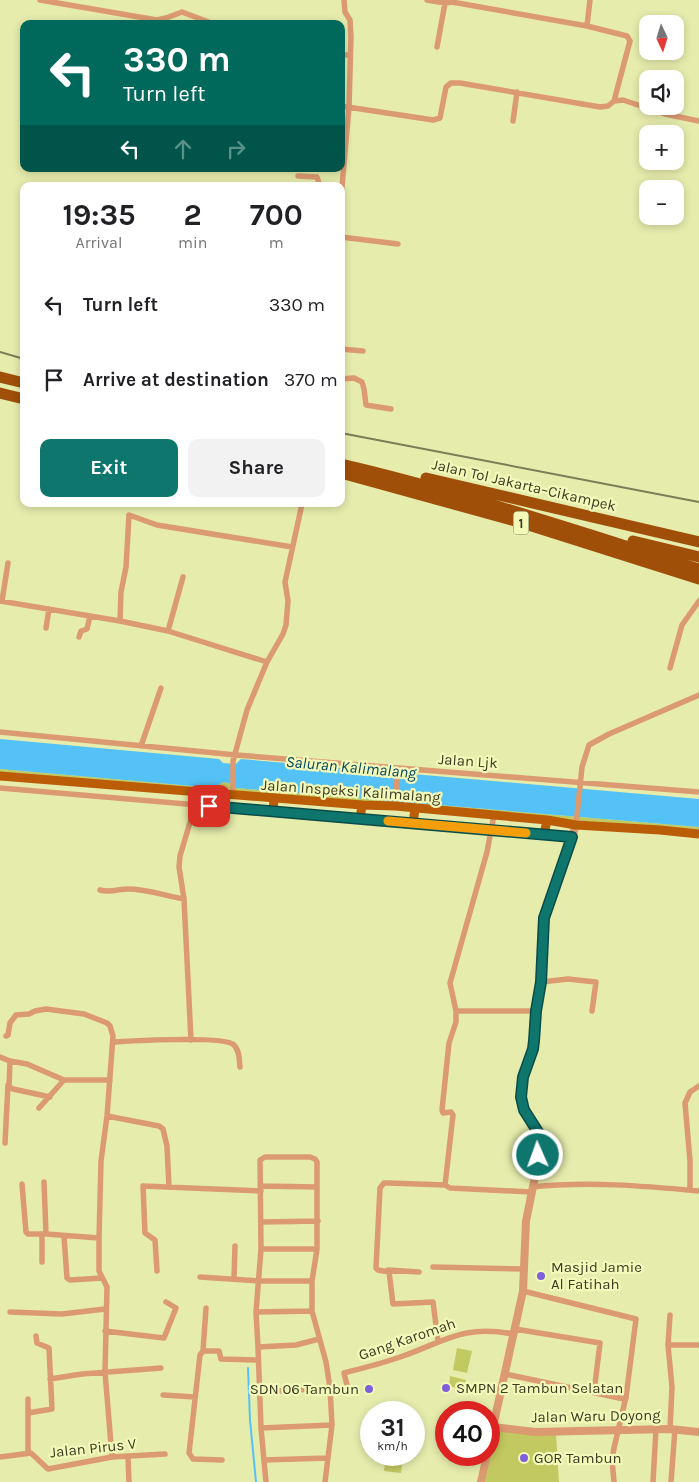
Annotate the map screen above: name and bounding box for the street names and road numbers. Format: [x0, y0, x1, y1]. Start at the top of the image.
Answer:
street label: Jalan Tol Jakarta–Cikampek [430, 455, 618, 515]
road number: 1 [514, 512, 528, 534]
street label: Jalan Ljk [438, 750, 498, 772]
street label: Jalan Inspeksi Kalimalang [261, 776, 442, 806]
street label: Gang Karomah [356, 1314, 458, 1364]
street label: Jalan Waru Doyong [531, 1406, 661, 1426]
street label: Jalan Pirus V [49, 1434, 138, 1461]

